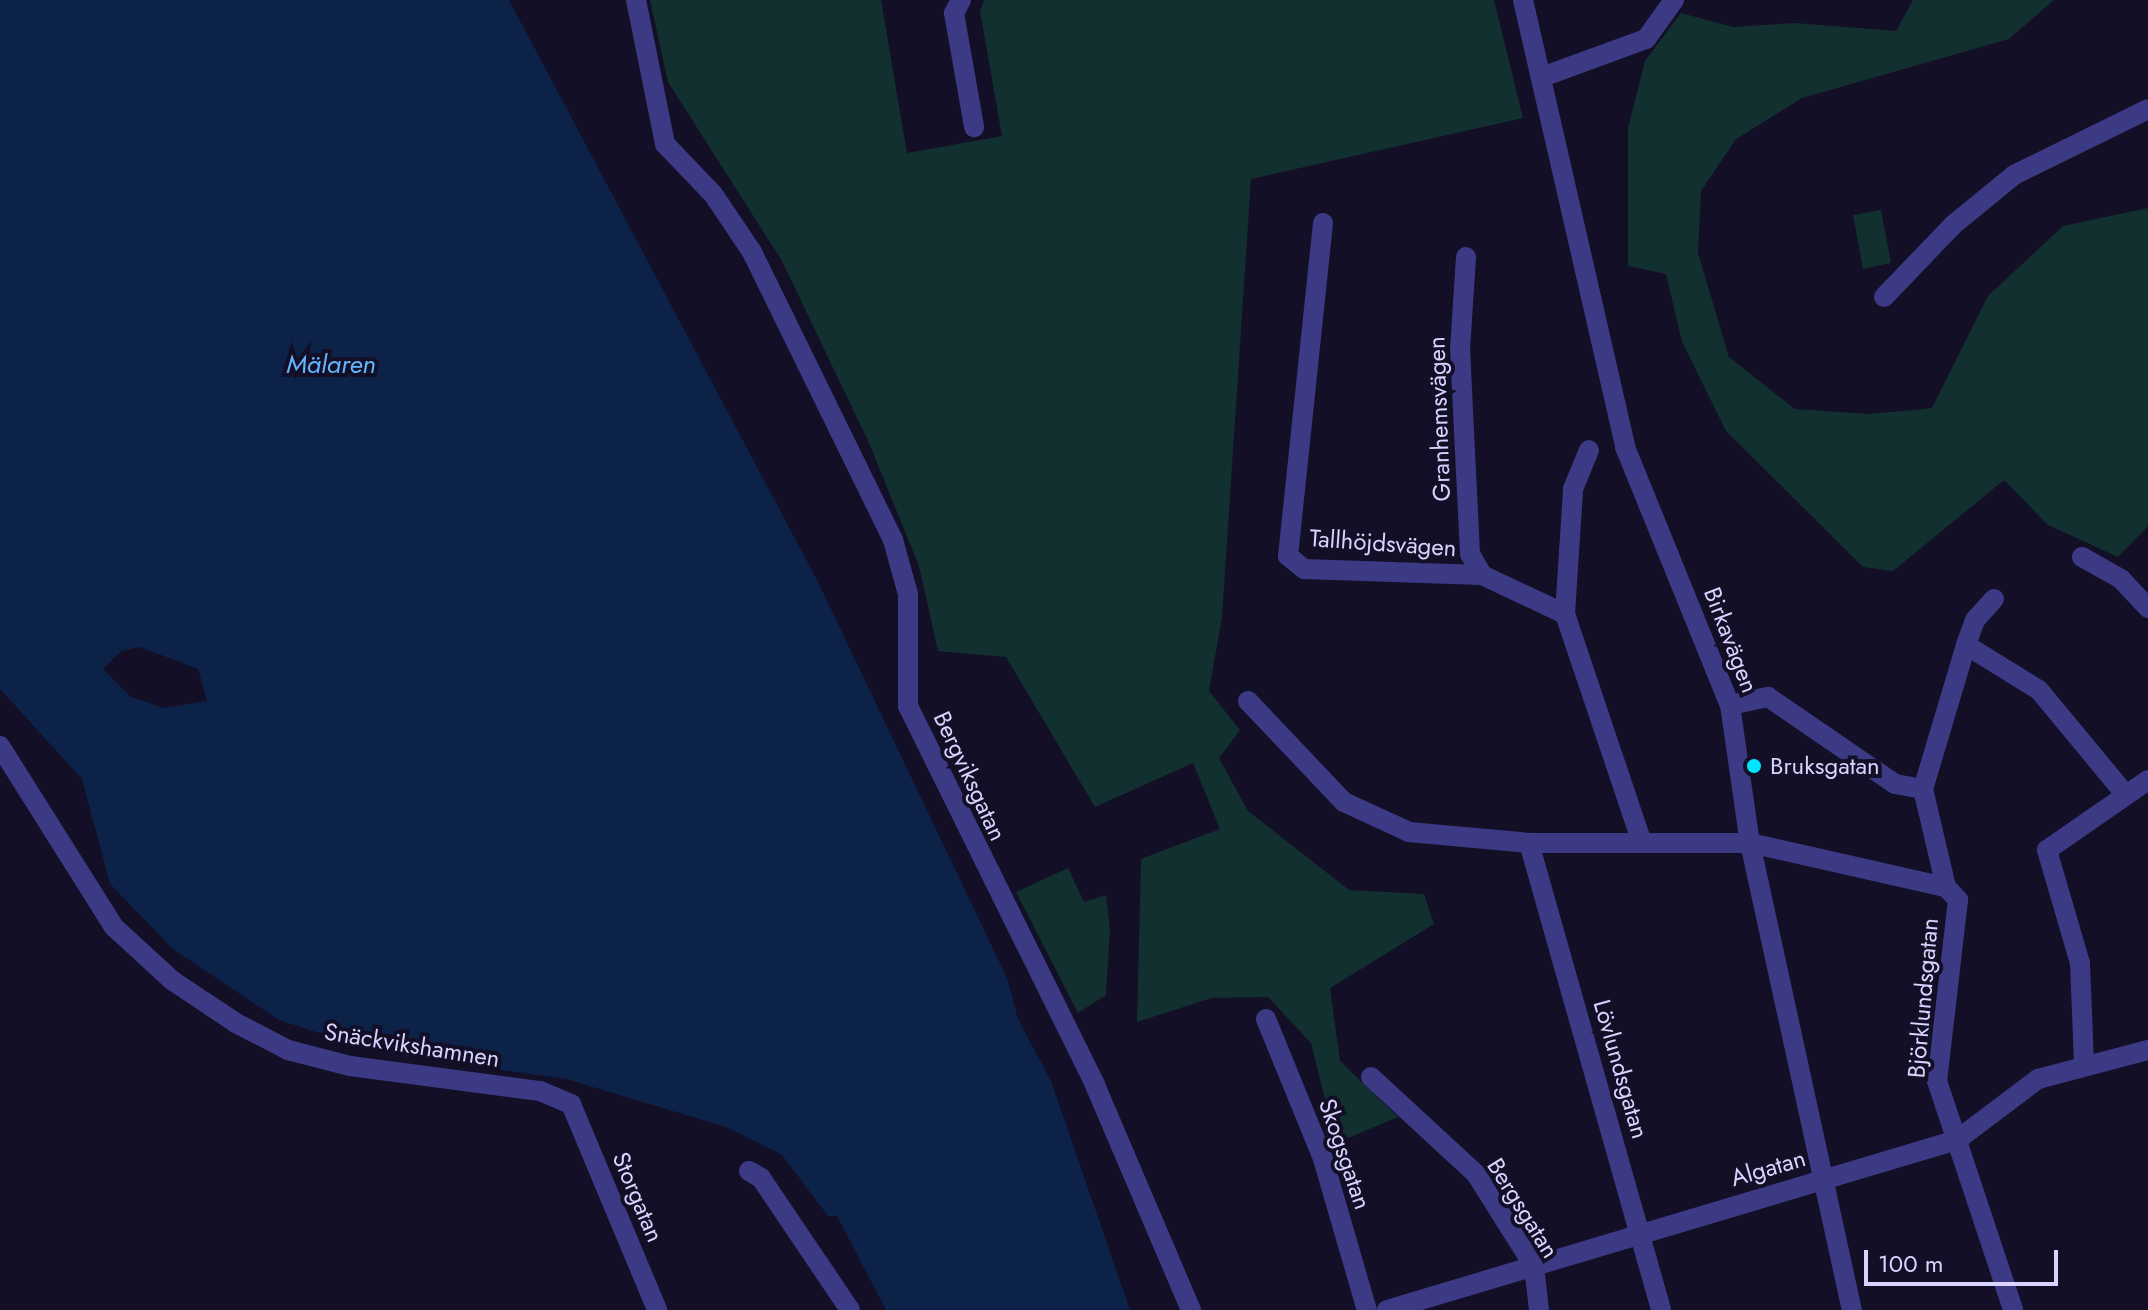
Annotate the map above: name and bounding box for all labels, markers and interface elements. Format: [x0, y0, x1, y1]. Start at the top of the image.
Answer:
street label: Granhemsvägen [1422, 336, 1456, 502]
water label: Mälaren [286, 349, 376, 381]
street label: Tallhöjdsvägen [1309, 524, 1457, 562]
street label: Birkavägen [1698, 583, 1764, 697]
street label: Bergviksgatan [927, 707, 1013, 845]
place label: Bruksgatan [1770, 752, 1880, 780]
marker: Bruksgatan [1745, 757, 1763, 775]
street label: Björklundsgatan [1902, 917, 1944, 1079]
street label: Lövlundsgatan [1587, 996, 1655, 1142]
street label: Snäckvikshamnen [322, 1017, 502, 1073]
street label: Skogsgatan [1313, 1095, 1377, 1213]
street label: Algatan [1727, 1144, 1809, 1192]
street label: Storgatan [606, 1148, 670, 1246]
street label: Bergsgatan [1481, 1153, 1565, 1263]
scale bar [1868, 1234, 2062, 1284]
text: 100 m [1878, 1246, 1944, 1281]

